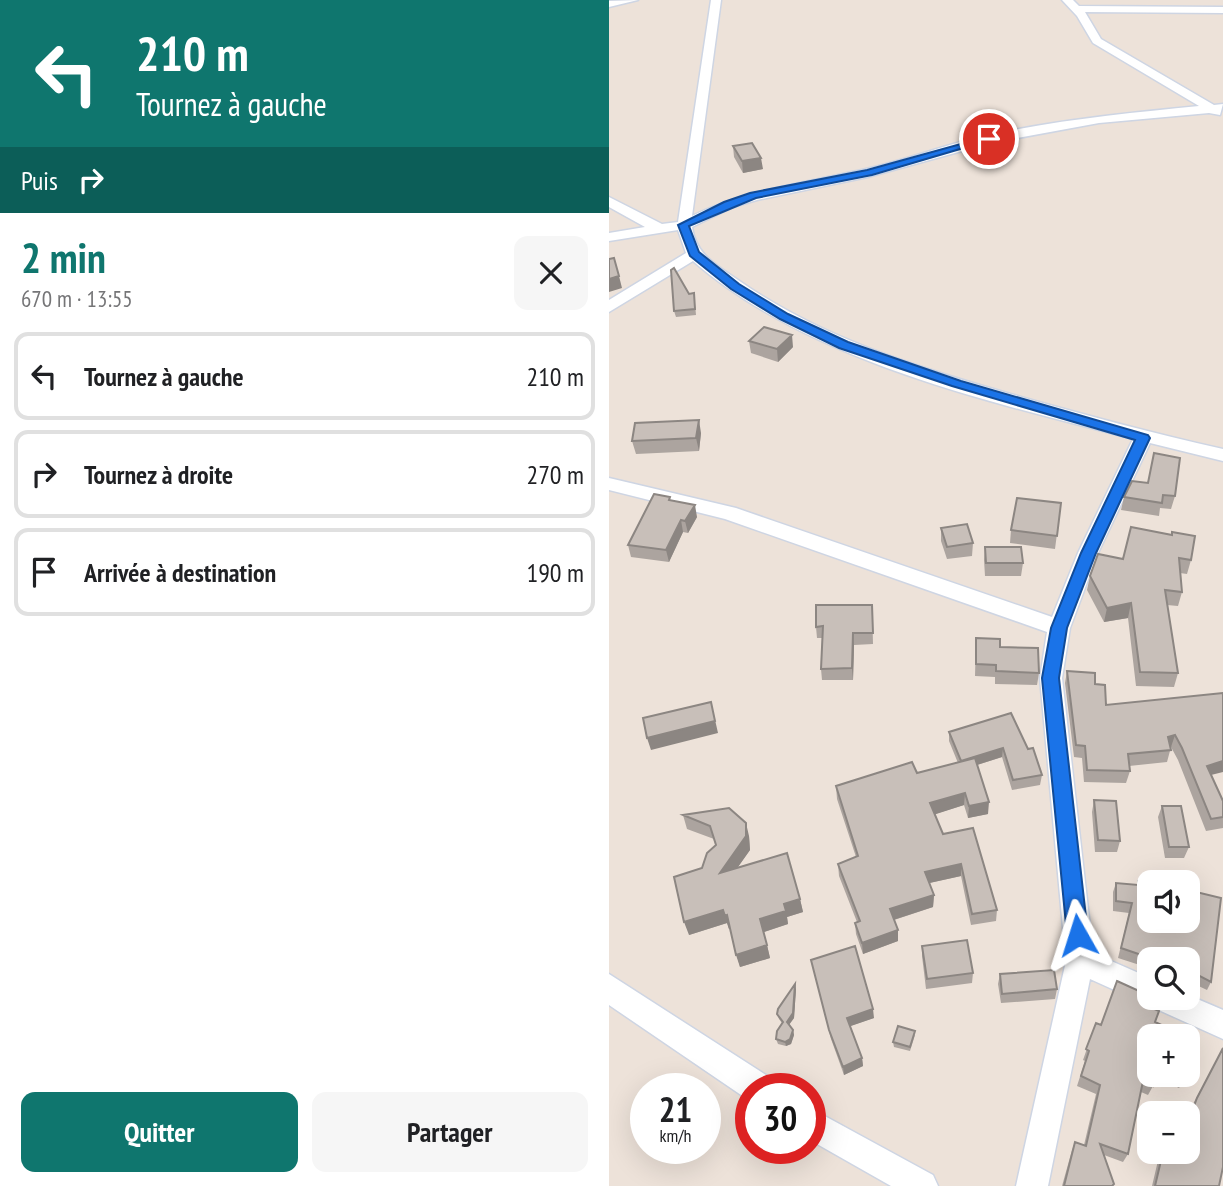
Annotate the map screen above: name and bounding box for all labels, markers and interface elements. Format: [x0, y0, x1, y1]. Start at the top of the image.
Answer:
text: 210 m [136, 21, 249, 85]
icon: left [21, 28, 112, 119]
text: Tournez à gauche [136, 83, 327, 125]
pin [959, 109, 1019, 169]
icon: arrive [970, 120, 1008, 158]
icon: right [72, 161, 110, 199]
text: Puis [21, 164, 58, 197]
text: 2 min [21, 230, 106, 285]
button: close [514, 236, 588, 310]
text: 670 m · 13:55 [21, 284, 133, 313]
icon: left [25, 357, 63, 395]
text: Tournez à gauche [84, 360, 244, 393]
text: 210 m [526, 360, 584, 393]
icon: right [25, 455, 63, 493]
text: Tournez à droite [84, 458, 233, 491]
text: 270 m [526, 458, 584, 491]
icon: arrive [25, 553, 63, 591]
text: Arrivée à destination [84, 556, 276, 589]
text: 190 m [526, 556, 584, 589]
map controls [1137, 870, 1200, 1164]
button: sound [1137, 870, 1200, 933]
position arrow [1041, 898, 1115, 972]
button: search [1137, 947, 1200, 1010]
button: + [1137, 1024, 1200, 1087]
speed limit sign: 30 [735, 1073, 826, 1164]
text: 21 [659, 1086, 692, 1132]
button: Quitter [21, 1092, 298, 1172]
button: Partager [312, 1092, 588, 1172]
button: − [1137, 1101, 1200, 1164]
text: km/h [660, 1124, 691, 1147]

